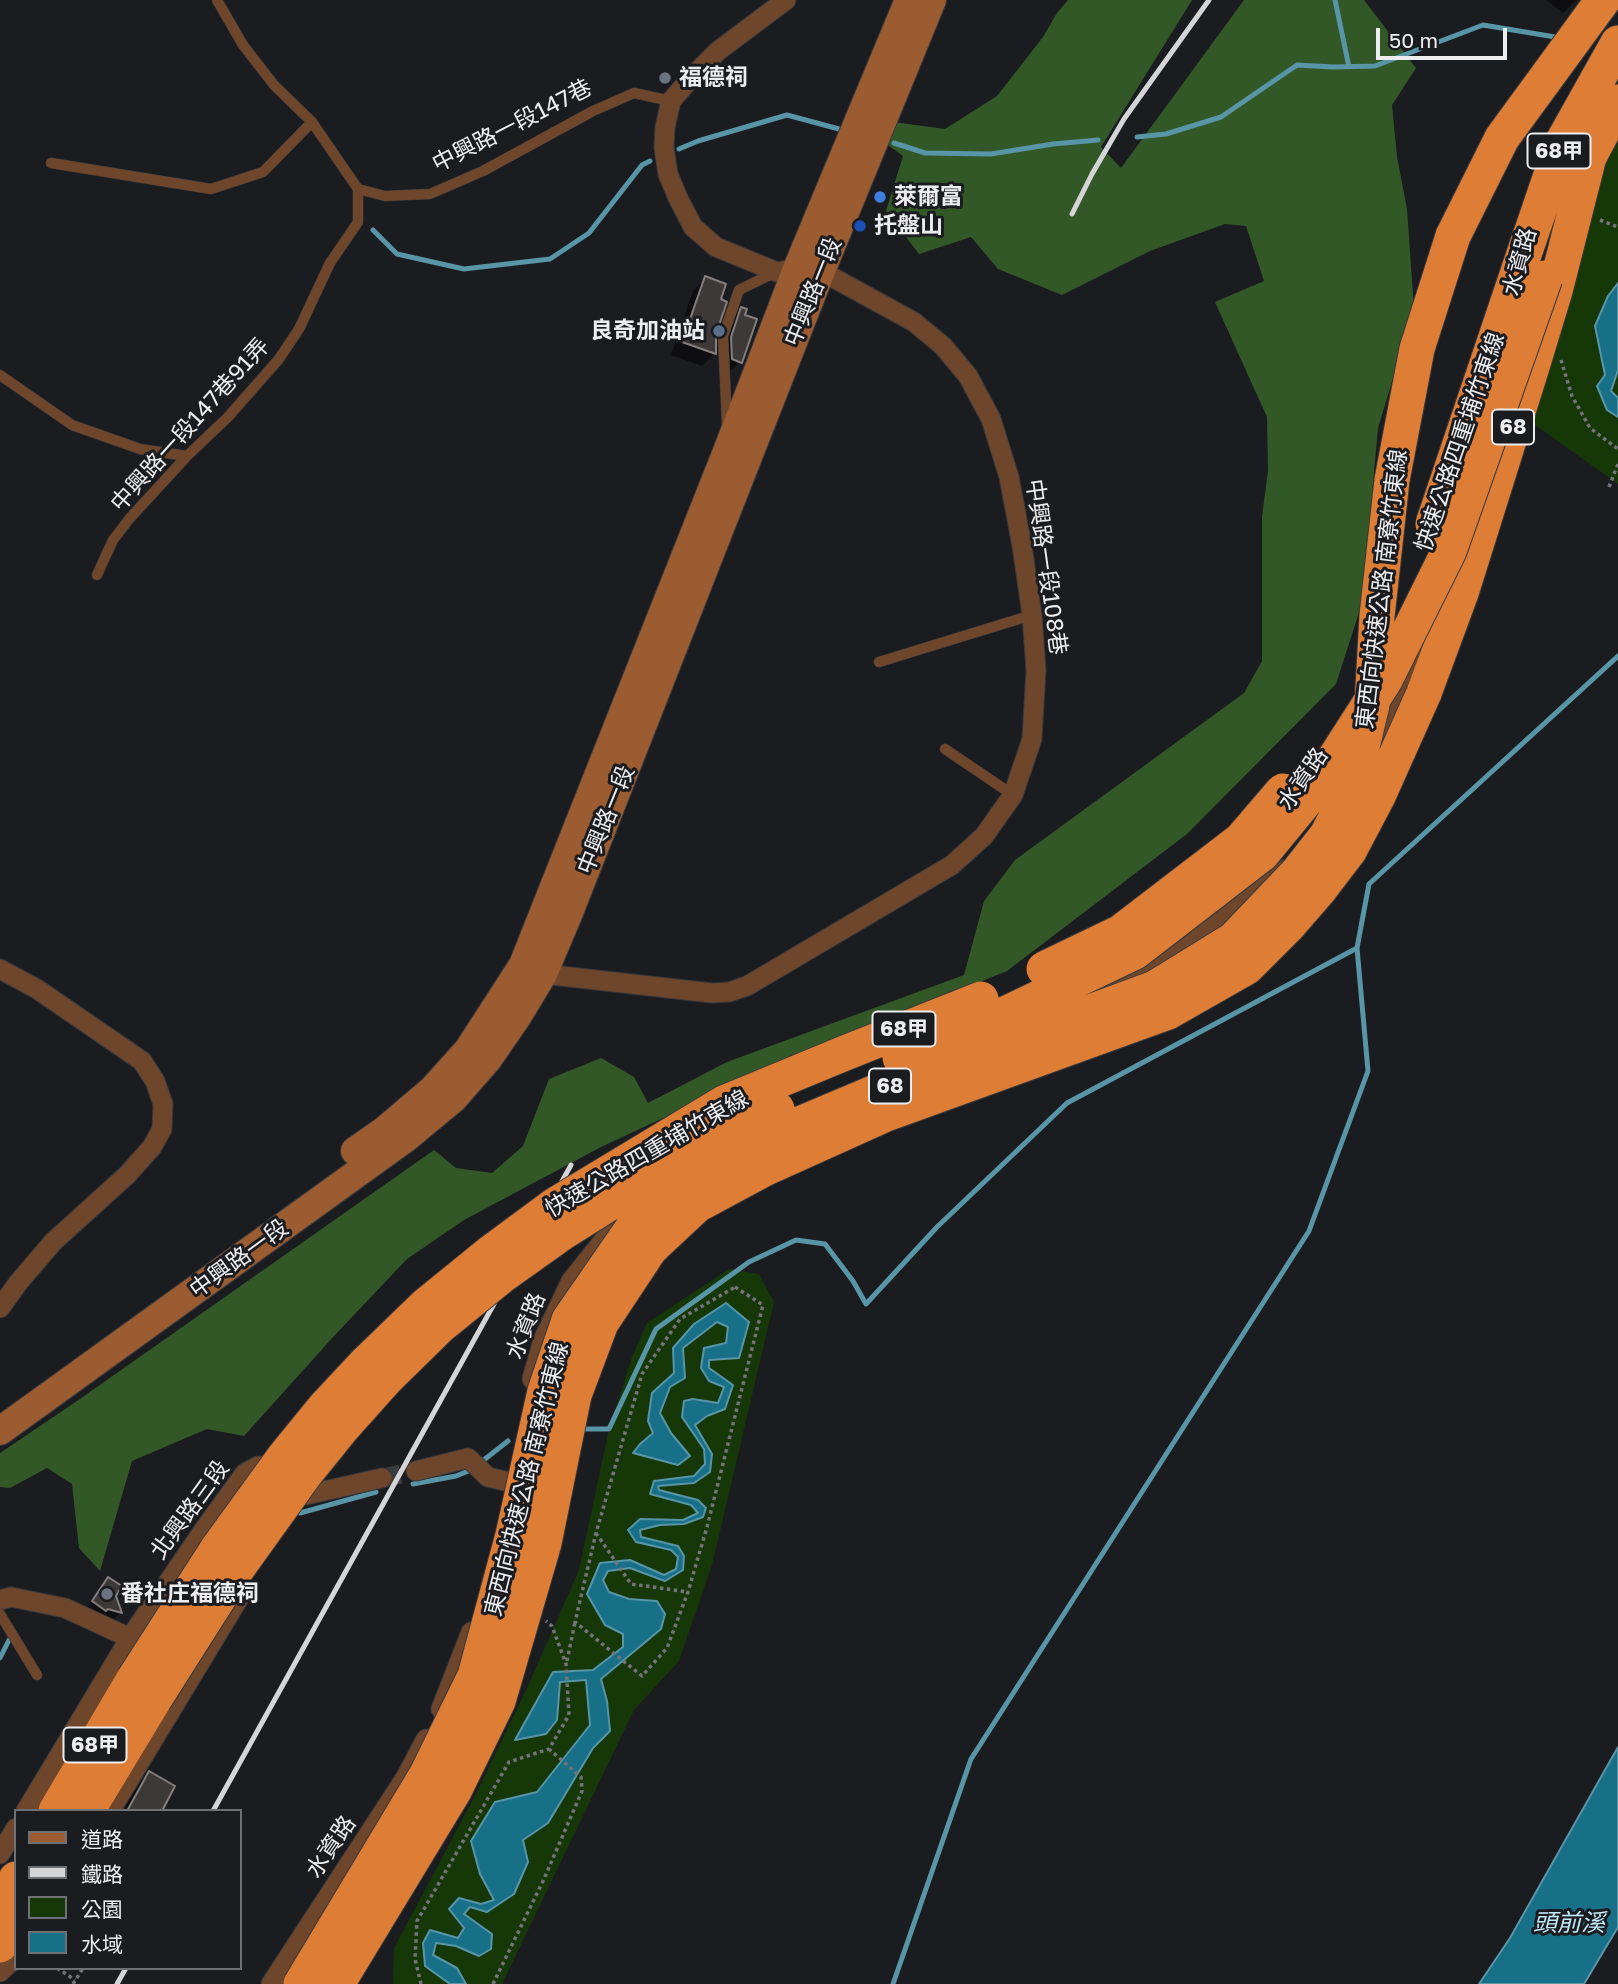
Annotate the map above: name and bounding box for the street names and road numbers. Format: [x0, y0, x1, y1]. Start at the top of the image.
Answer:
street label: 中興路一段147巷 [428, 74, 596, 178]
road number: 68甲 [1528, 134, 1590, 168]
street label: 水資路 [1498, 225, 1542, 299]
street label: 中興路一段 [779, 234, 847, 350]
street label: 快速公路四重埔竹東線 [1410, 329, 1510, 555]
street label: 中興路一段147巷91弄 [105, 333, 275, 517]
road number: 68 [1492, 410, 1534, 444]
street label: 東西向快速公路 南寮竹東線 [1351, 447, 1413, 731]
street label: 中興路一段108巷 [1020, 477, 1072, 657]
street label: 水資路 [1272, 743, 1334, 815]
street label: 中興路一段 [572, 762, 640, 878]
road number: 68甲 [872, 1012, 936, 1046]
road number: 68 [869, 1068, 911, 1104]
street label: 快速公路四重埔竹東線 [541, 1085, 753, 1223]
street label: 中興路一段 [184, 1214, 294, 1304]
street label: 水資路 [501, 1289, 551, 1363]
street label: 東西向快速公路 南寮竹東線 [480, 1339, 574, 1619]
street label: 北興路三段 [145, 1455, 235, 1565]
road number: 68甲 [64, 1728, 126, 1762]
street label: 水資路 [300, 1811, 362, 1883]

